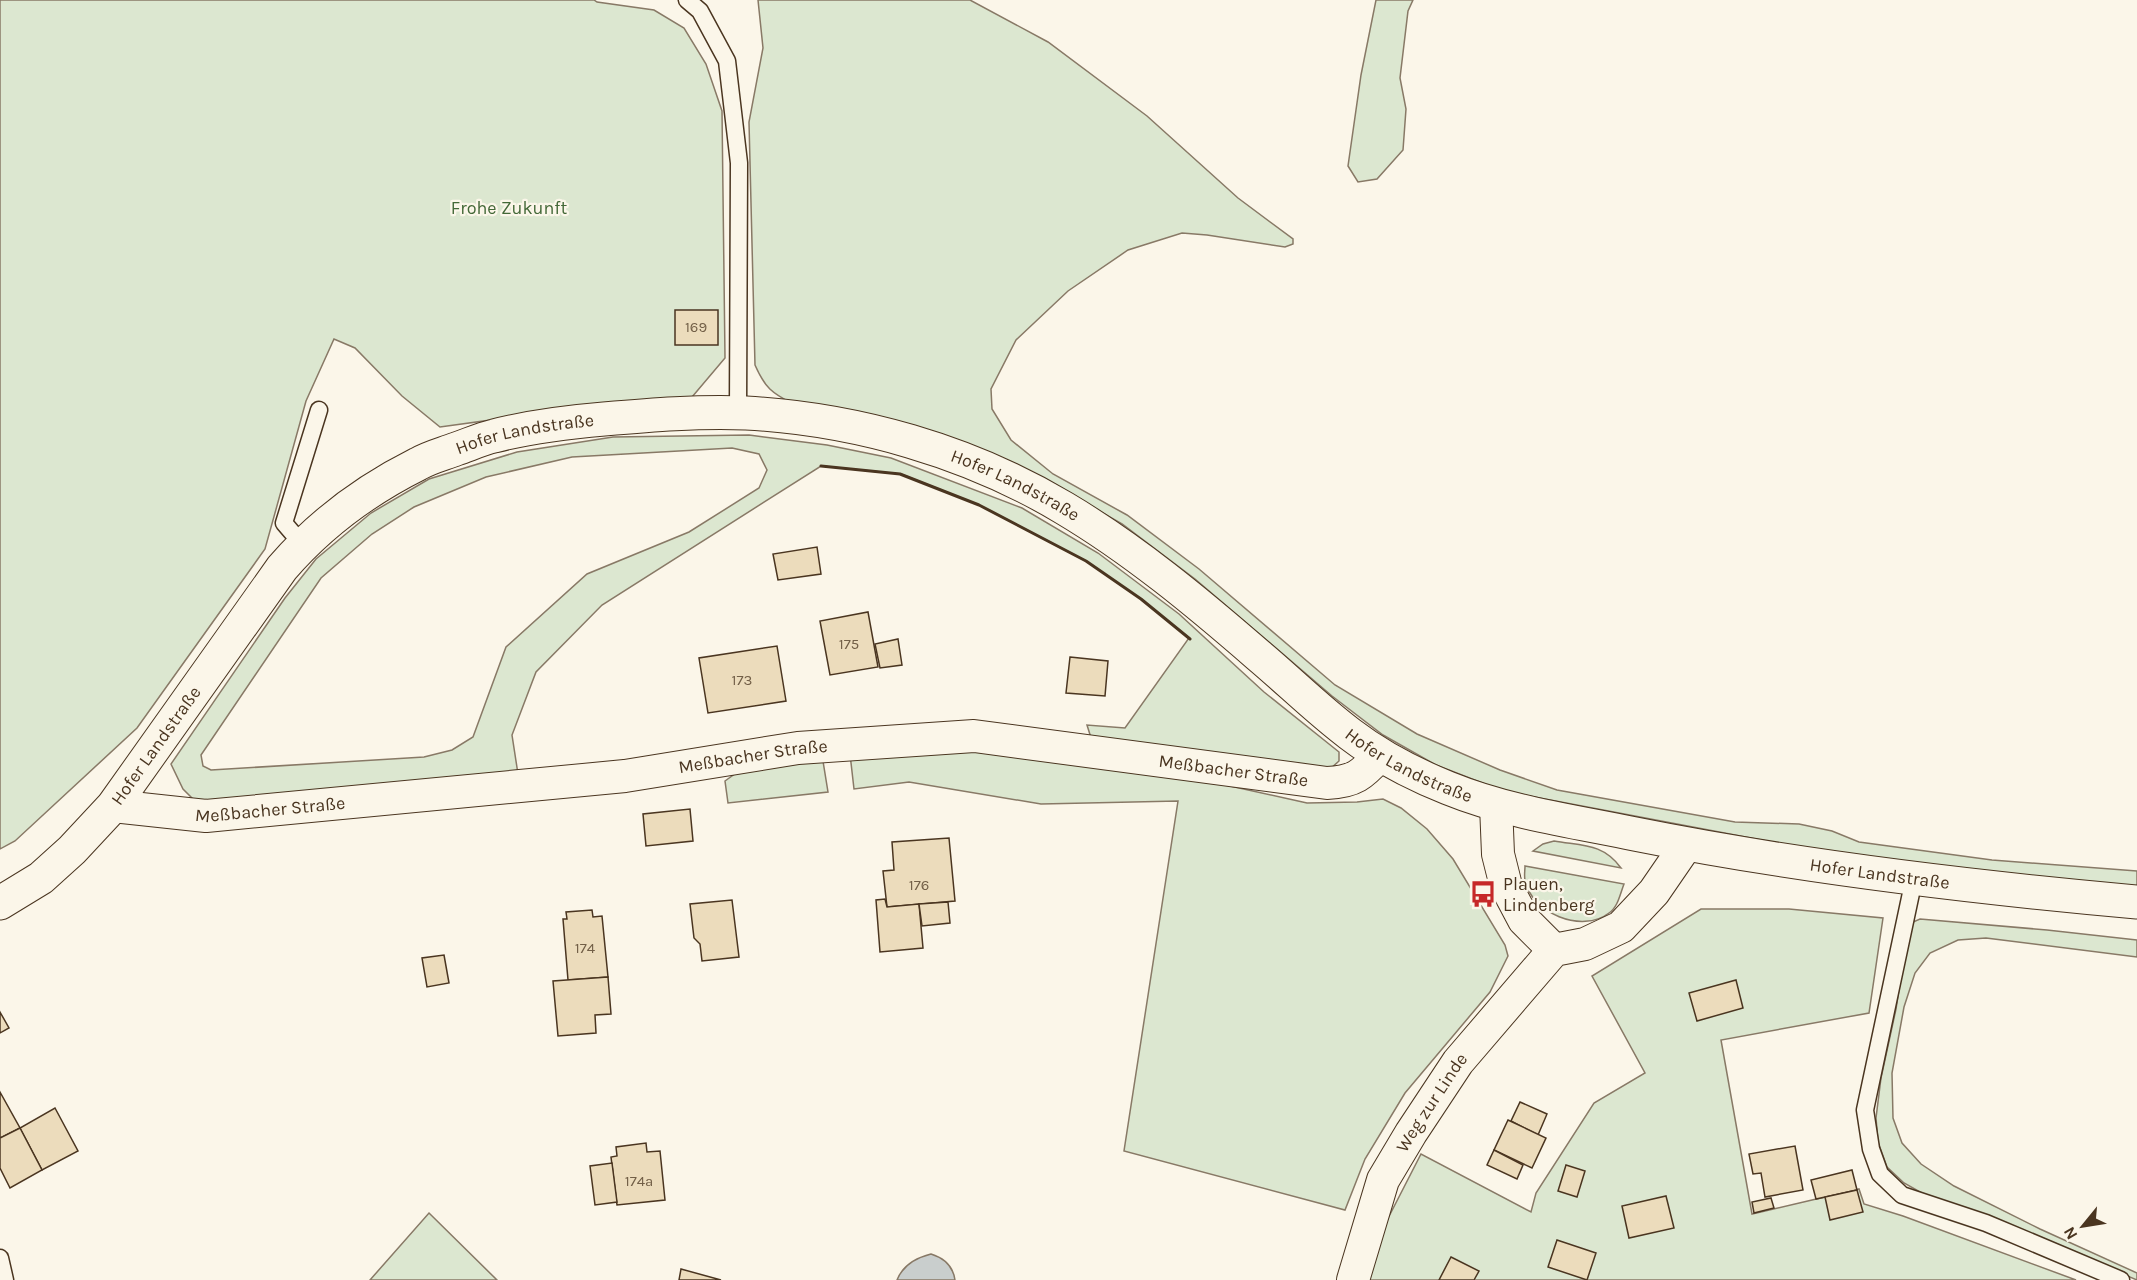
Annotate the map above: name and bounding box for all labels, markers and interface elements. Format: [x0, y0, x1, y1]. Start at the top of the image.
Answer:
park label: Frohe Zukunft [451, 197, 568, 219]
house number: 169 [685, 318, 707, 336]
street label: Hofer Landstraße [452, 409, 595, 459]
street label: Hofer Landstraße [948, 445, 1084, 526]
house number: 175 [839, 635, 859, 653]
house number: 173 [732, 671, 752, 689]
street label: Hofer Landstraße [106, 682, 206, 809]
street label: Hofer Landstraße [1341, 723, 1475, 807]
street label: Meßbacher Straße [677, 735, 828, 778]
street label: Meßbacher Straße [1157, 750, 1310, 791]
street label: Meßbacher Straße [194, 792, 346, 827]
street label: Hofer Landstraße [1808, 853, 1951, 894]
place label: Plauen, Lindenberg [1503, 873, 1595, 916]
house number: 176 [909, 876, 929, 894]
bus stop icon: Plauen, Lindenberg [1468, 879, 1498, 909]
house number: 174 [575, 939, 596, 957]
street label: Weg zur Linde [1391, 1048, 1472, 1156]
house number: 174a [625, 1172, 653, 1190]
north arrow [2053, 1196, 2113, 1256]
text: N [2059, 1224, 2082, 1243]

